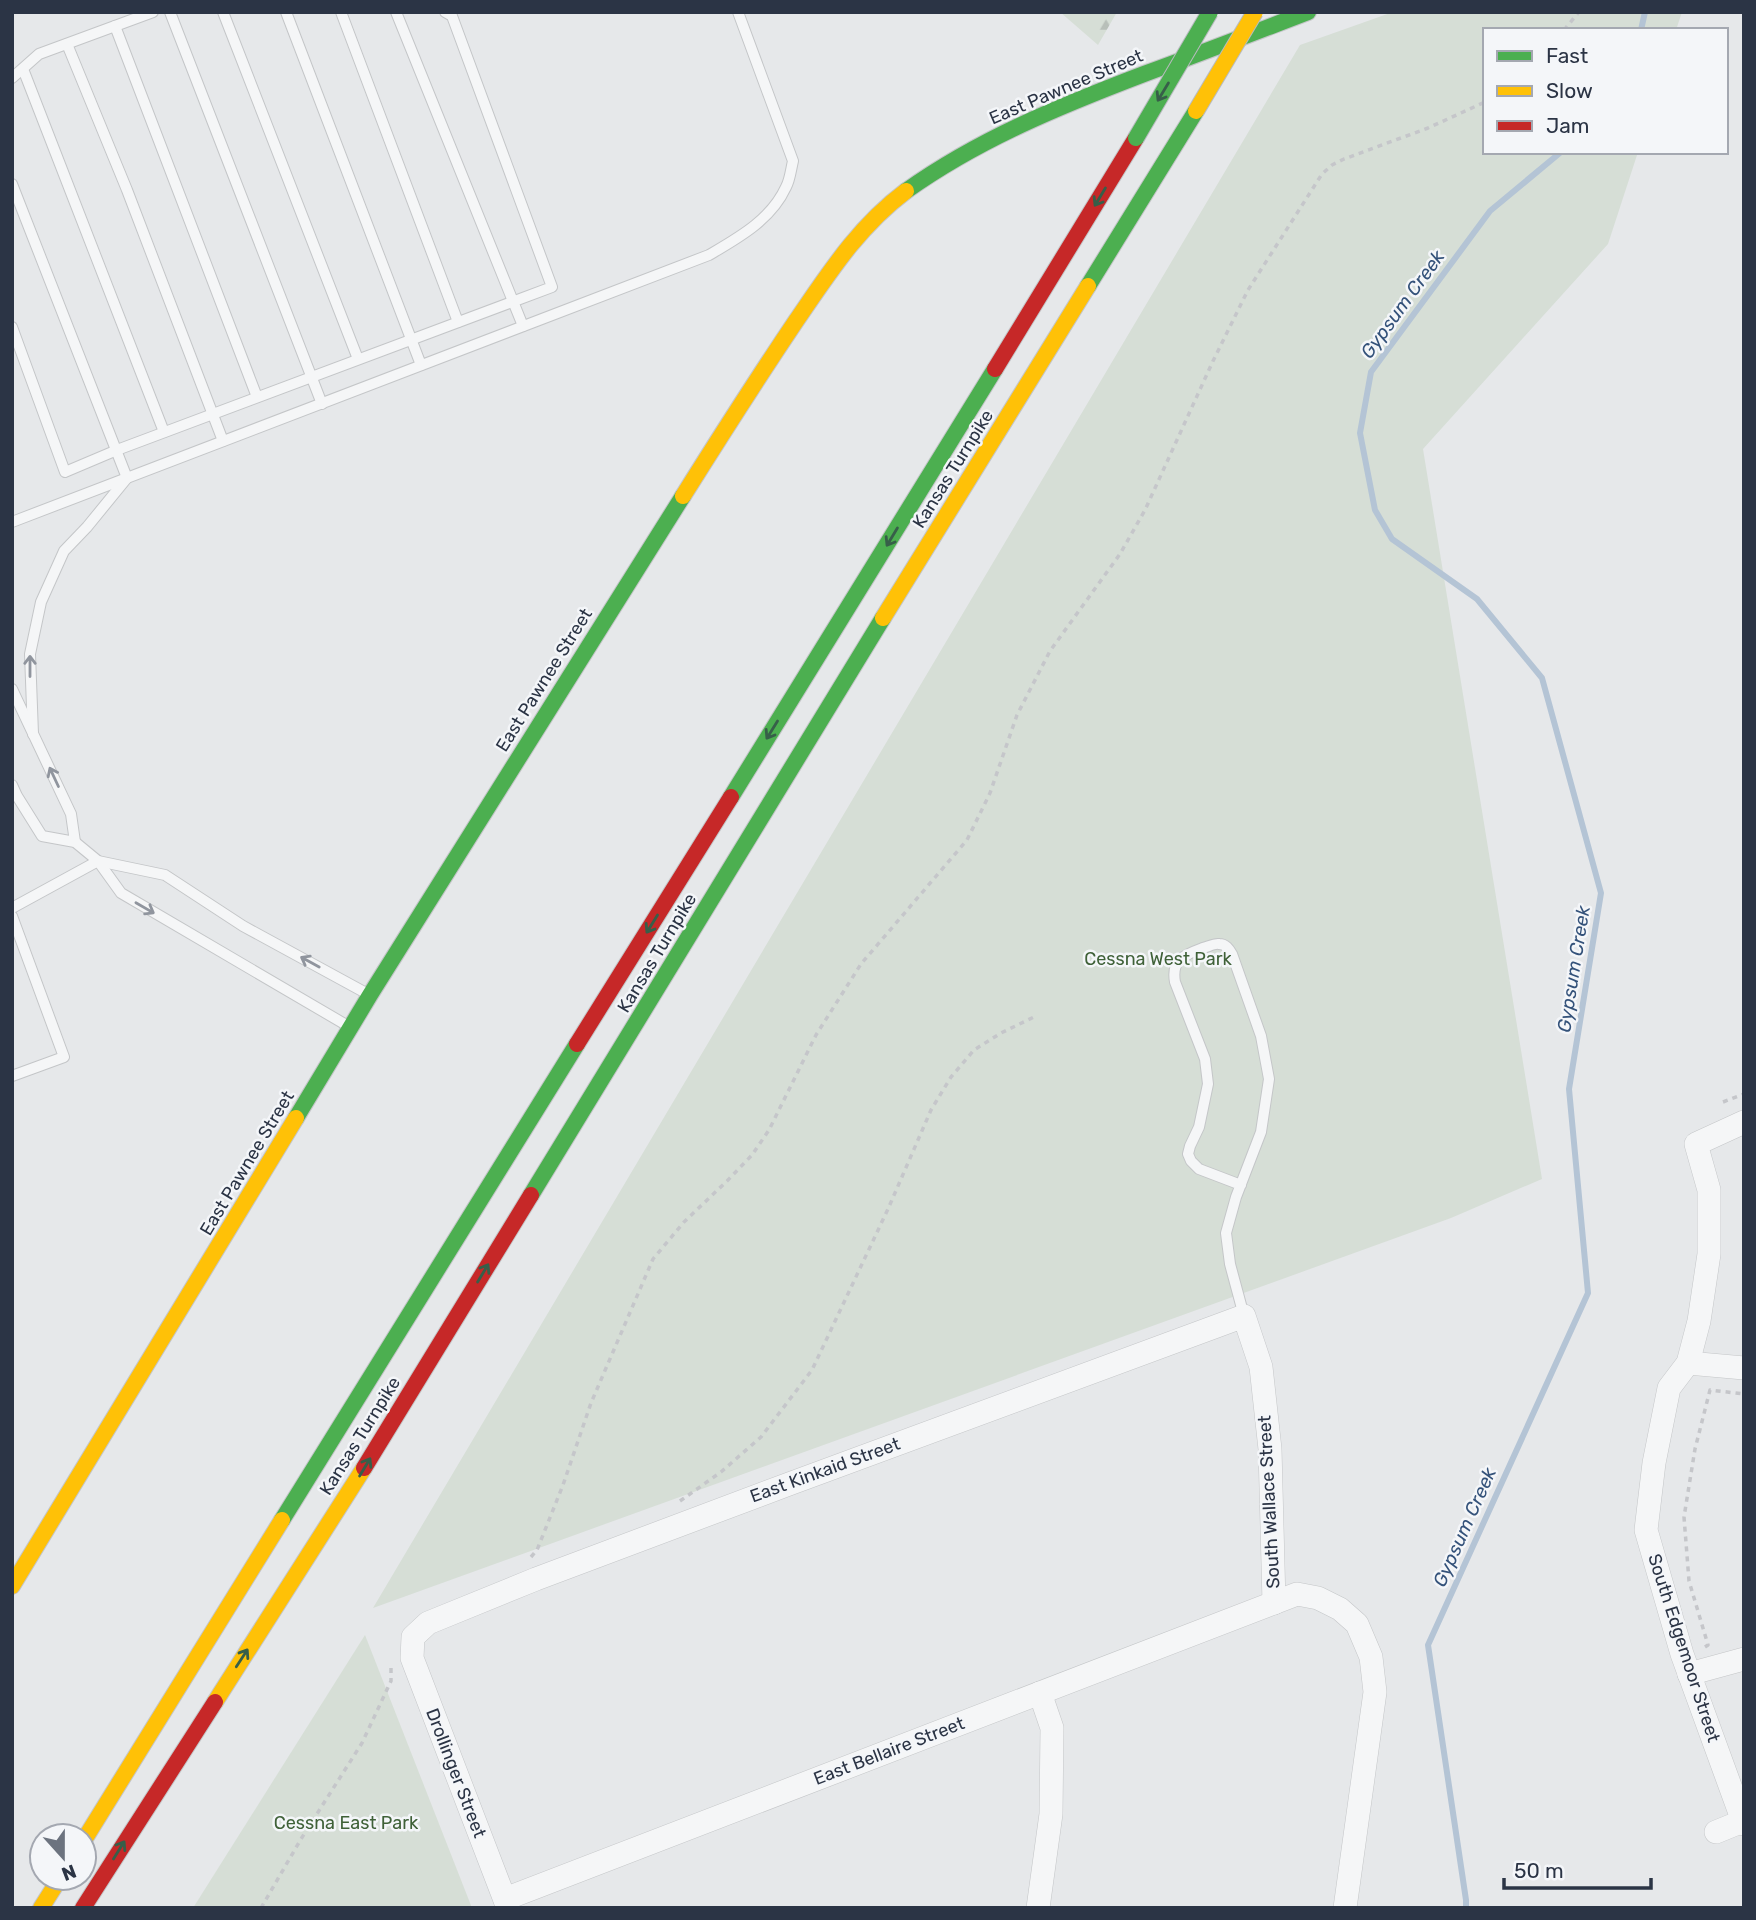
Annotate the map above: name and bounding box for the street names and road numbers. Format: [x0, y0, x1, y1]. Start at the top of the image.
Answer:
street label: East Pawnee Street [986, 45, 1146, 129]
street label: Kansas Turnpike [908, 406, 998, 532]
street label: East Pawnee Street [491, 604, 597, 756]
street label: Kansas Turnpike [613, 889, 701, 1017]
street label: East Pawnee Street [195, 1087, 299, 1239]
street label: Kansas Turnpike [315, 1373, 405, 1499]
street label: South Wallace Street [1253, 1415, 1285, 1589]
street label: East Kinkaid Street [747, 1433, 903, 1507]
street label: South Edgemoor Street [1643, 1551, 1725, 1745]
street label: Drollinger Street [421, 1705, 491, 1841]
street label: East Bellaire Street [810, 1712, 968, 1790]

